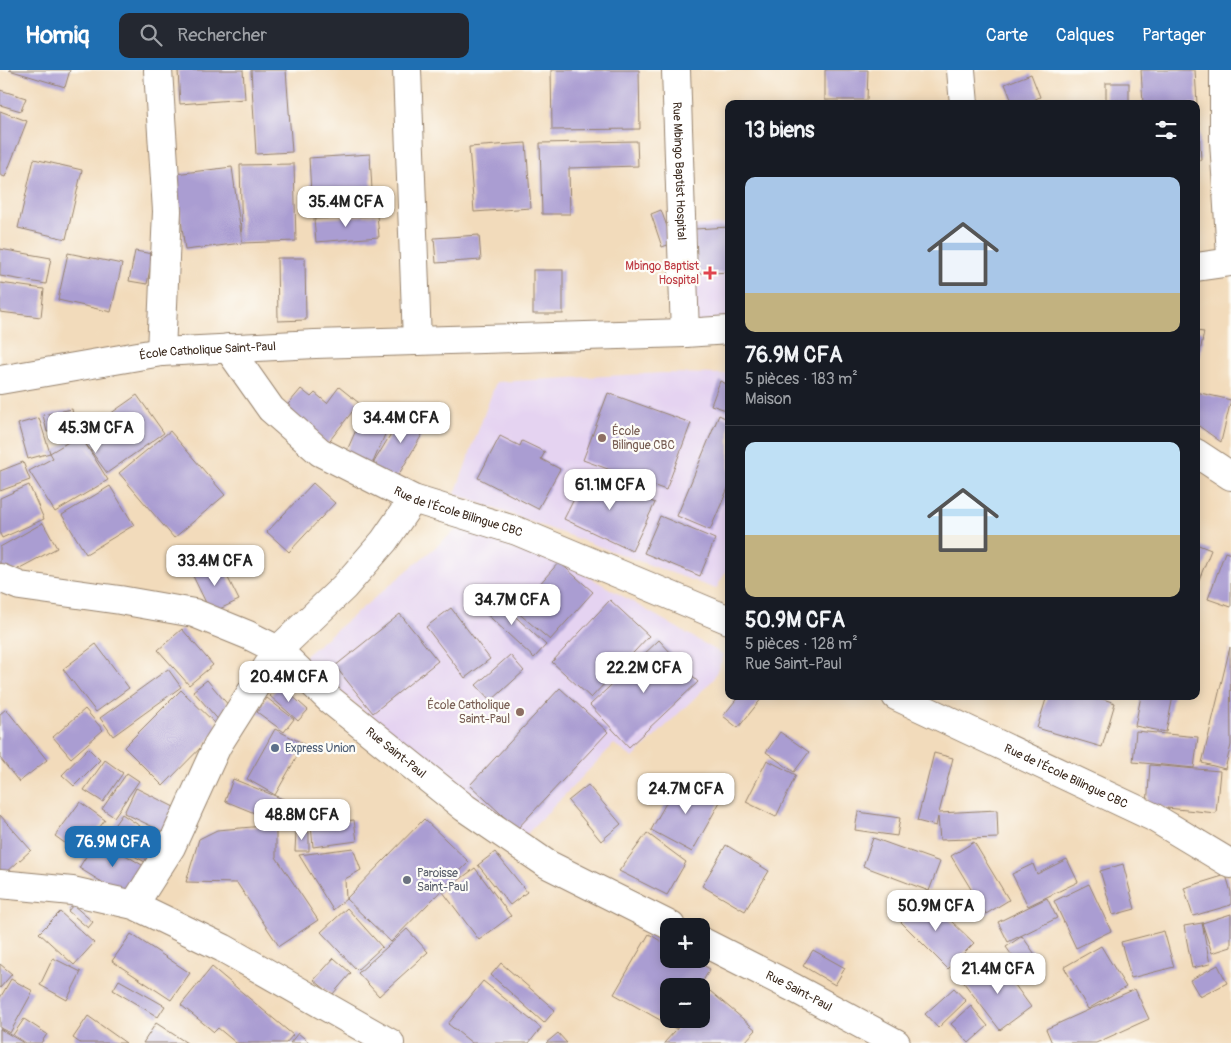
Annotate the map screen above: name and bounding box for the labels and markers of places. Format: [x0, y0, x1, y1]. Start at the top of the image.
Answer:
pin: 35.4M CFA [289, 186, 403, 228]
place label: Mbingo Baptist Hospital [625, 259, 699, 288]
marker: Mbingo Baptist Hospital [703, 266, 717, 280]
pin: 34.4M CFA [344, 402, 458, 444]
pin: 45.3M CFA [39, 412, 153, 454]
place label: École Bilingue CBC [612, 423, 675, 453]
marker: École Bilingue CBC [596, 432, 608, 444]
pin: 61.1M CFA [553, 468, 667, 511]
pin: 33.4M CFA [158, 544, 272, 587]
pin: 34.7M CFA [455, 584, 569, 626]
pin: 22.2M CFA [587, 652, 701, 694]
pin: 20.4M CFA [232, 660, 346, 703]
place label: École Catholique Saint-Paul [427, 697, 510, 727]
marker: École Catholique Saint-Paul [514, 706, 526, 718]
place label: Express Union [285, 741, 356, 756]
marker: Express Union [269, 742, 281, 754]
pin: 24.7M CFA [629, 772, 743, 815]
pin: 48.8M CFA [245, 798, 359, 841]
pin: 76.9M CFA [56, 826, 170, 868]
place label: Paroisse Saint-Paul [417, 866, 468, 895]
marker: Paroisse Saint-Paul [401, 874, 413, 886]
pin: 50.9M CFA [879, 890, 993, 932]
pin: 21.4M CFA [941, 952, 1055, 995]

